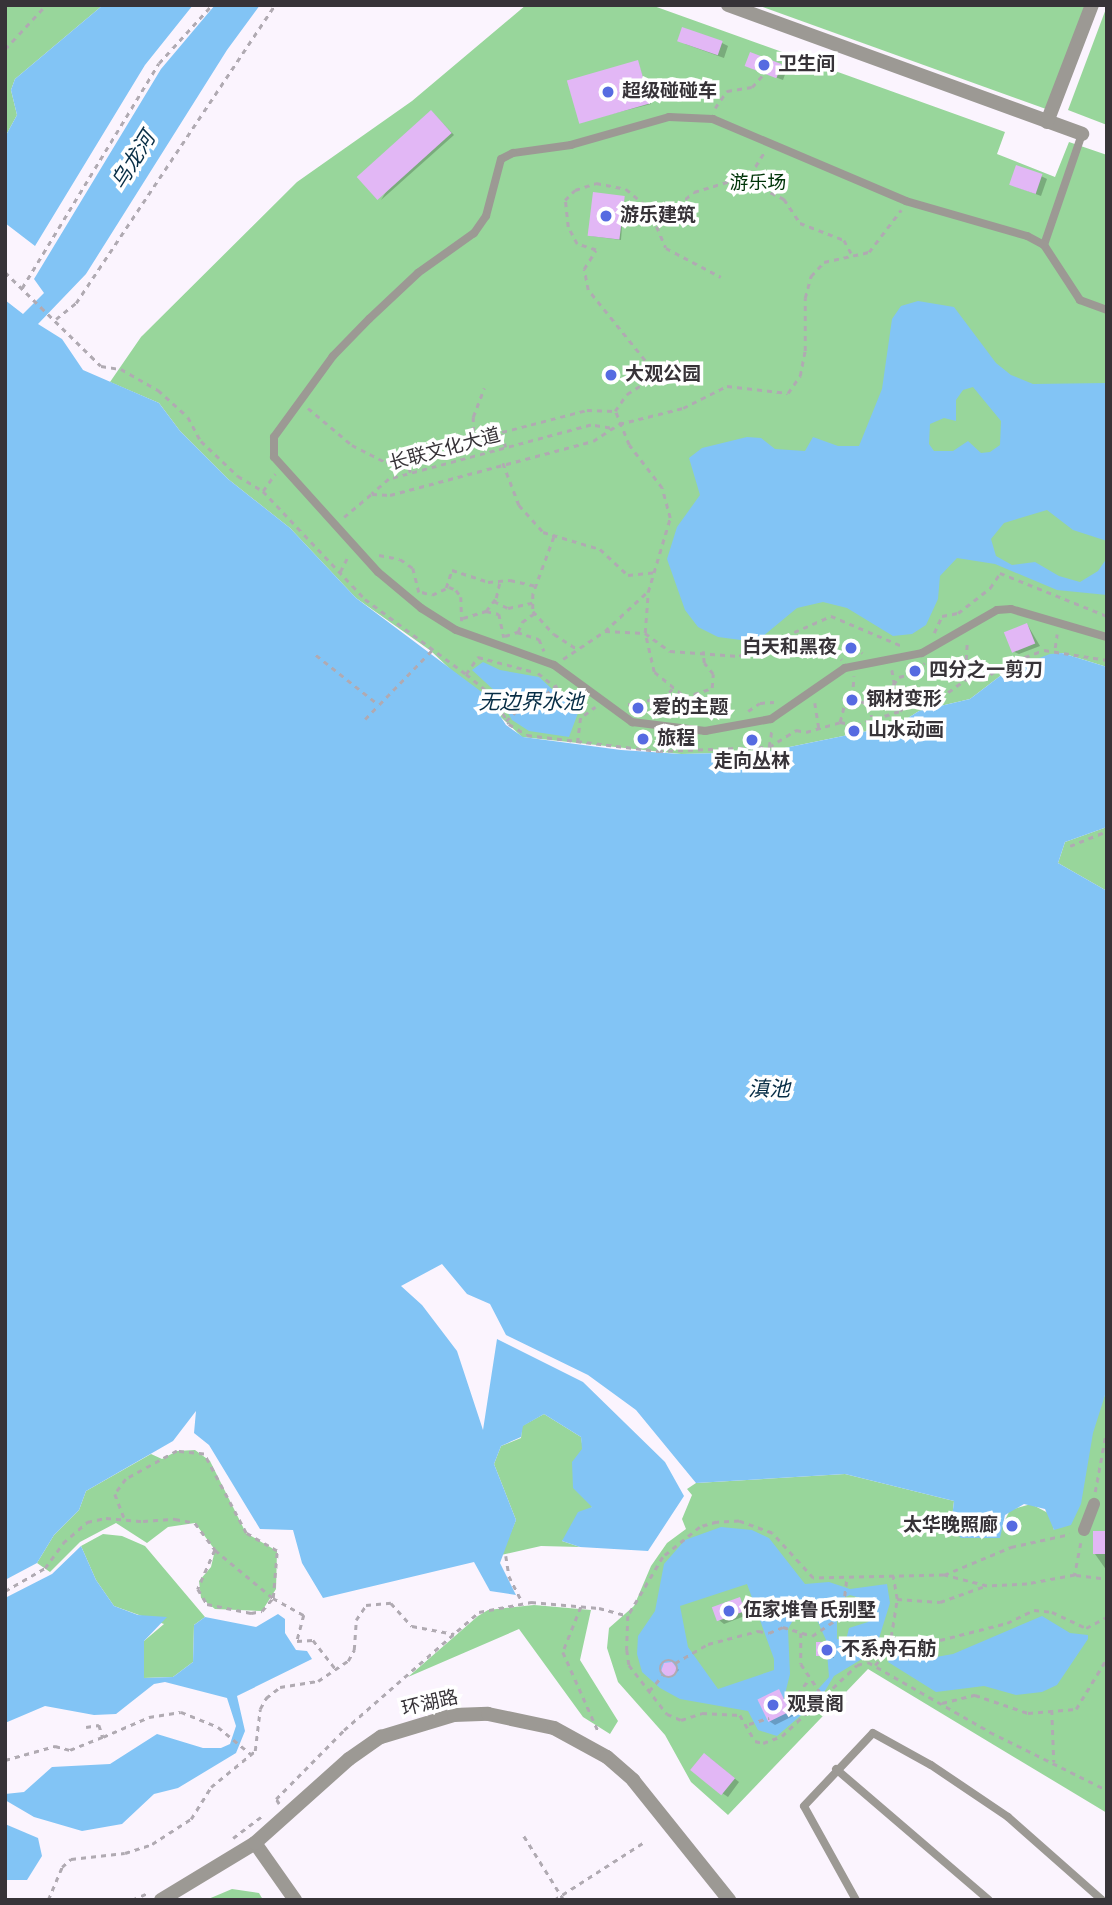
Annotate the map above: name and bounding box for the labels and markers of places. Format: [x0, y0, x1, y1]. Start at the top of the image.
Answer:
place label: 卫生间 [778, 54, 835, 76]
marker: 卫生间 [756, 57, 772, 73]
place label: 超级碰碰车 [622, 81, 717, 103]
marker: 超级碰碰车 [600, 84, 616, 100]
place label: 游乐建筑 [620, 205, 696, 227]
marker: 游乐建筑 [598, 208, 614, 224]
place label: 大观公园 [625, 364, 701, 386]
marker: 大观公园 [603, 367, 619, 383]
place label: 白天和黑夜 [742, 637, 837, 659]
marker: 白天和黑夜 [843, 640, 859, 656]
place label: 四分之一剪刀 [929, 660, 1043, 682]
marker: 四分之一剪刀 [907, 663, 923, 679]
place label: 钢材变形 [866, 689, 942, 711]
marker: 钢材变形 [844, 692, 860, 708]
place label: 爱的主题 [652, 697, 728, 719]
marker: 爱的主题 [630, 700, 646, 716]
place label: 山水动画 [868, 720, 944, 742]
marker: 山水动画 [846, 723, 862, 739]
place label: 旅程 [657, 728, 695, 750]
marker: 旅程 [635, 731, 651, 747]
marker: 走向丛林 [744, 732, 760, 748]
place label: 走向丛林 [714, 751, 790, 773]
place label: 太华晚照廊 [903, 1515, 998, 1537]
marker: 太华晚照廊 [1004, 1518, 1020, 1534]
place label: 伍家堆鲁氏别墅 [743, 1600, 876, 1622]
marker: 伍家堆鲁氏别墅 [721, 1603, 737, 1619]
place label: 不系舟石舫 [841, 1639, 936, 1661]
marker: 不系舟石舫 [819, 1642, 835, 1658]
place label: 观景阁 [787, 1694, 844, 1716]
marker: 观景阁 [765, 1697, 781, 1713]

